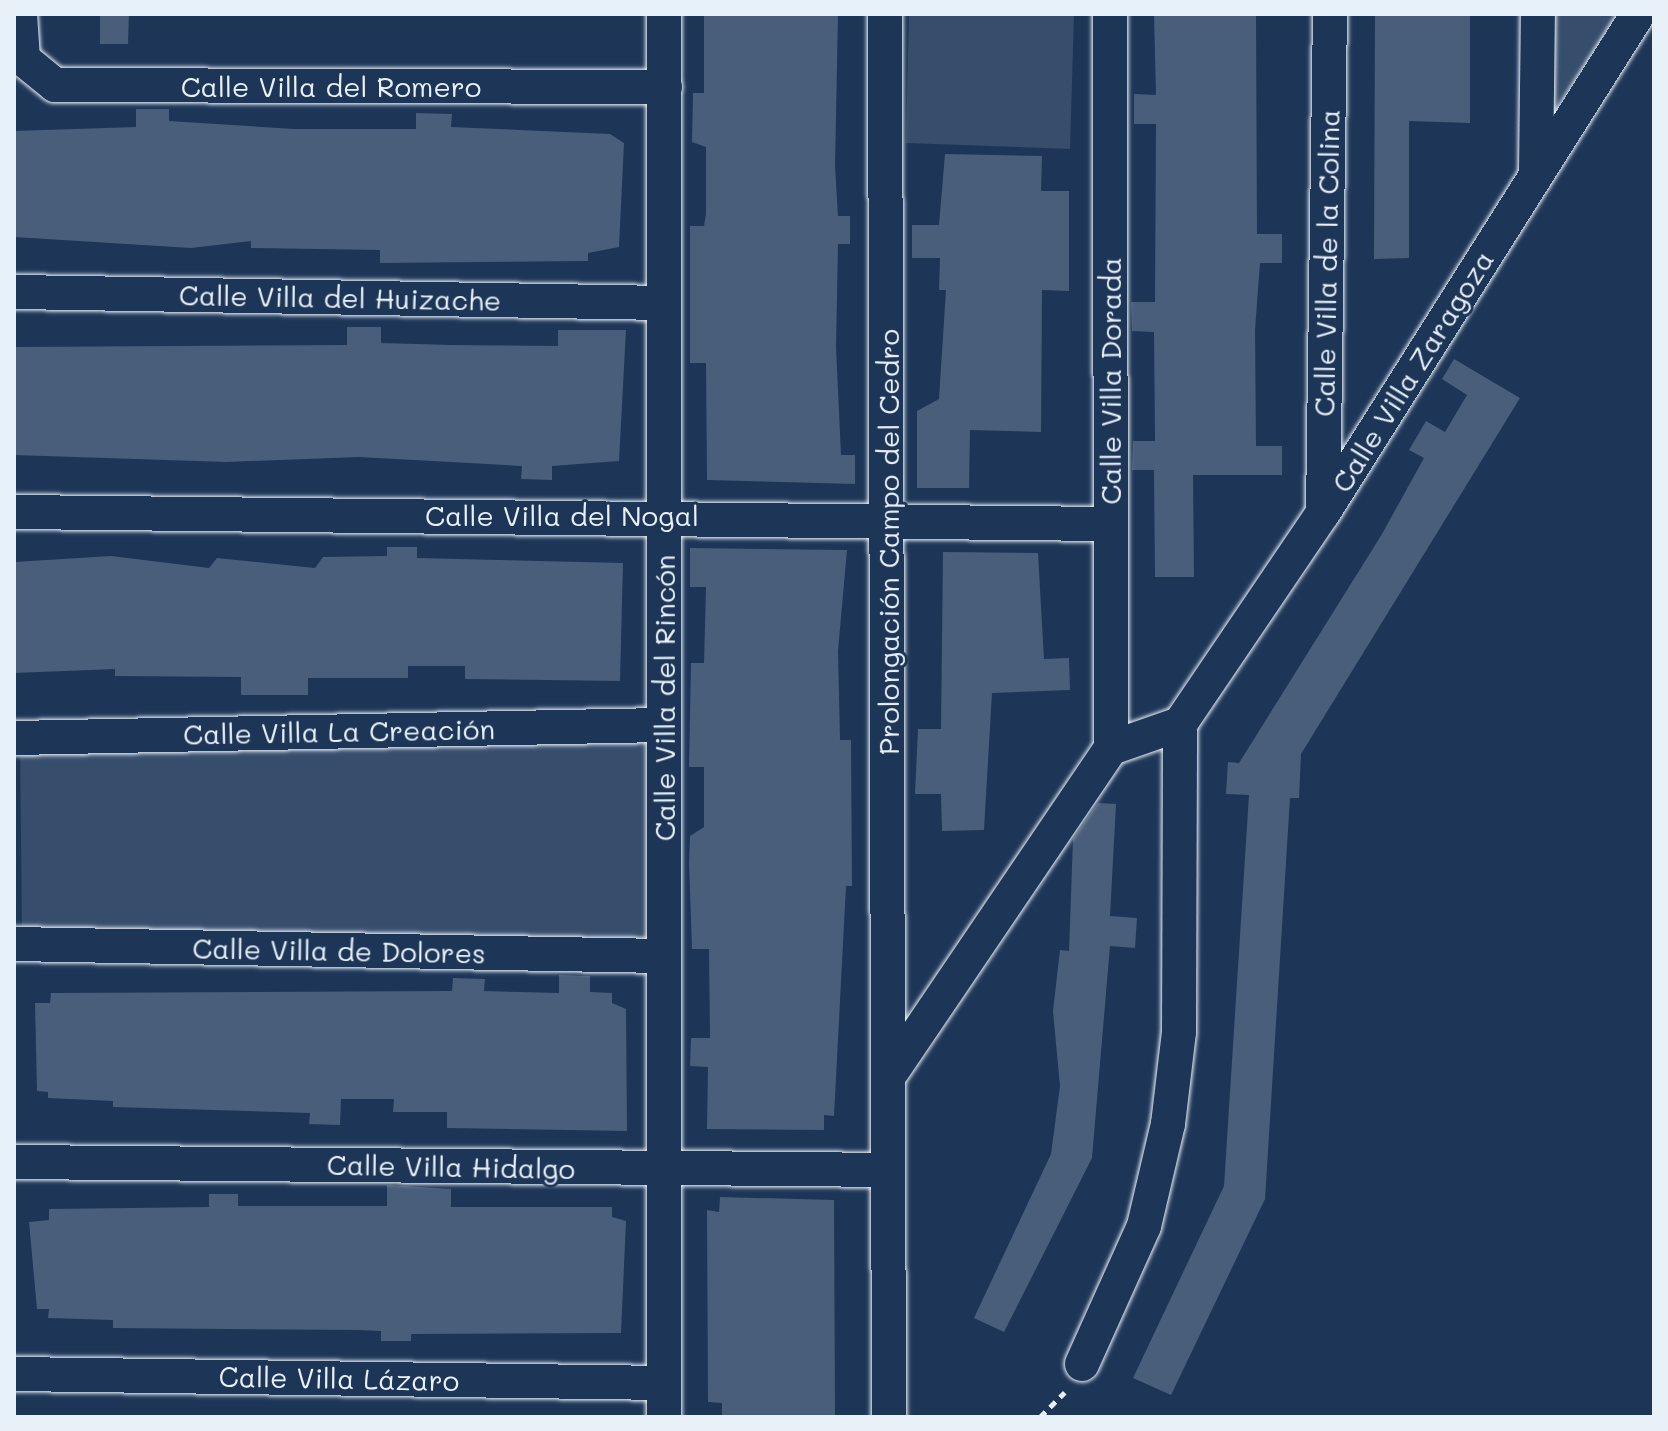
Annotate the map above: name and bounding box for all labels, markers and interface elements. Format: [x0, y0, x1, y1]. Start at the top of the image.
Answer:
street label: Calle Villa del Romero [181, 69, 481, 103]
street label: Calle Villa de la Colina [1307, 109, 1345, 417]
street label: Calle Villa Zaragoza [1324, 244, 1500, 498]
street label: Calle Villa Dorada [1093, 257, 1127, 505]
street label: Calle Villa del Huizache [179, 277, 501, 317]
street label: Prolongación Campo del Cedro [871, 329, 905, 755]
street label: Calle Villa del Nogal [425, 498, 699, 532]
street label: Calle Villa del Rincón [647, 555, 681, 841]
street label: Calle Villa La Creación [183, 711, 495, 751]
street label: Calle Villa de Dolores [192, 931, 486, 969]
street label: Calle Villa Hidalgo [327, 1147, 575, 1185]
street label: Calle Villa Lázaro [218, 1359, 460, 1397]

